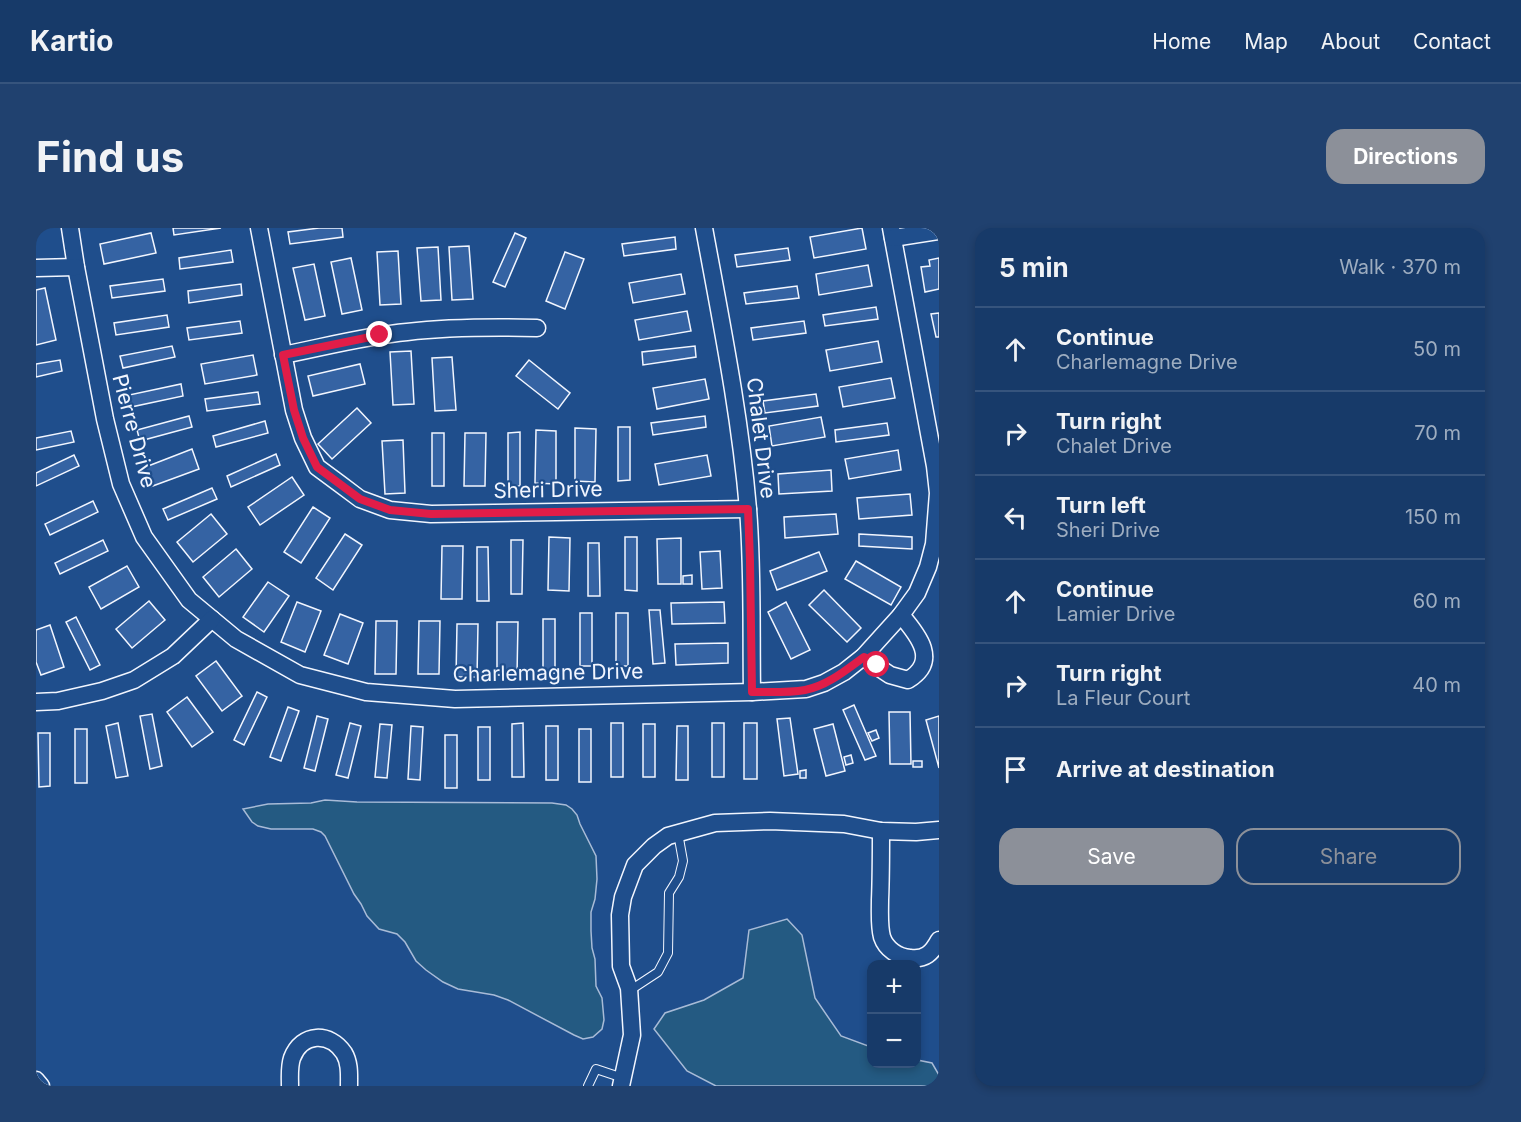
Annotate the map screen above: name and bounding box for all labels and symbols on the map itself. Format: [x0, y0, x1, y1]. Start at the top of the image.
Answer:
route end [366, 321, 392, 347]
street label: Pierre Drive [107, 371, 162, 491]
street label: Chalet Drive [742, 376, 781, 500]
street label: Sheri Drive [493, 476, 603, 503]
route start [863, 651, 889, 677]
street label: Charlemagne Drive [452, 658, 644, 687]

